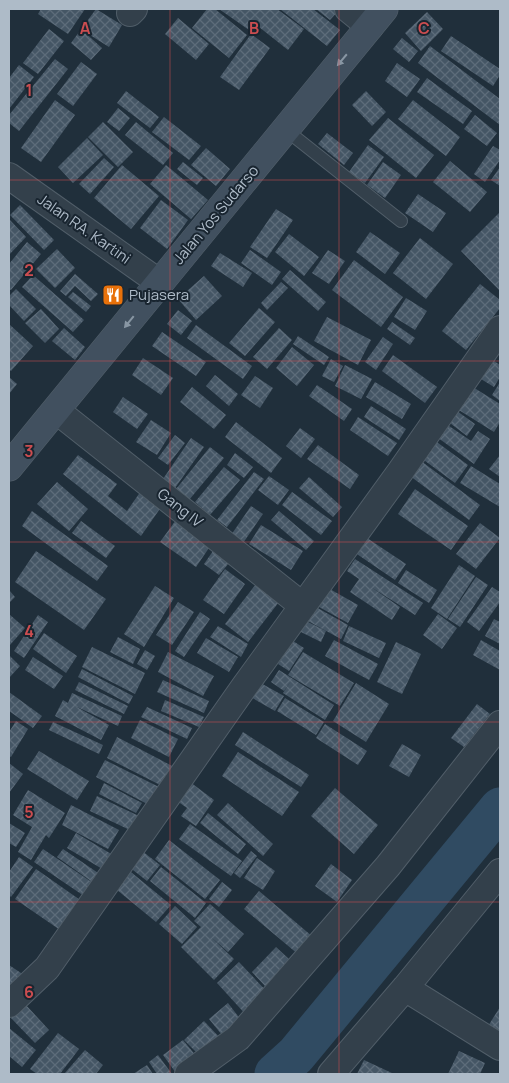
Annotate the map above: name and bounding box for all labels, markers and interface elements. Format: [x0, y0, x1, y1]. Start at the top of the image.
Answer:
text: A [80, 17, 91, 39]
text: B [249, 17, 259, 39]
text: C [418, 17, 430, 39]
one-way arrow [337, 54, 348, 66]
text: 1 [25, 79, 33, 101]
street label: Jalan Yos Sudarso [168, 161, 263, 269]
street label: Jalan RA. Kartini [33, 189, 135, 269]
text: 2 [24, 259, 34, 281]
restaurant icon: Pujasera [101, 283, 125, 307]
place label: Pujasera [129, 284, 189, 305]
one-way arrow [123, 315, 134, 328]
text: 3 [24, 440, 34, 462]
street label: Gang IV [153, 483, 207, 532]
text: 4 [24, 620, 34, 642]
text: 5 [24, 801, 34, 823]
text: 6 [24, 981, 34, 1003]

